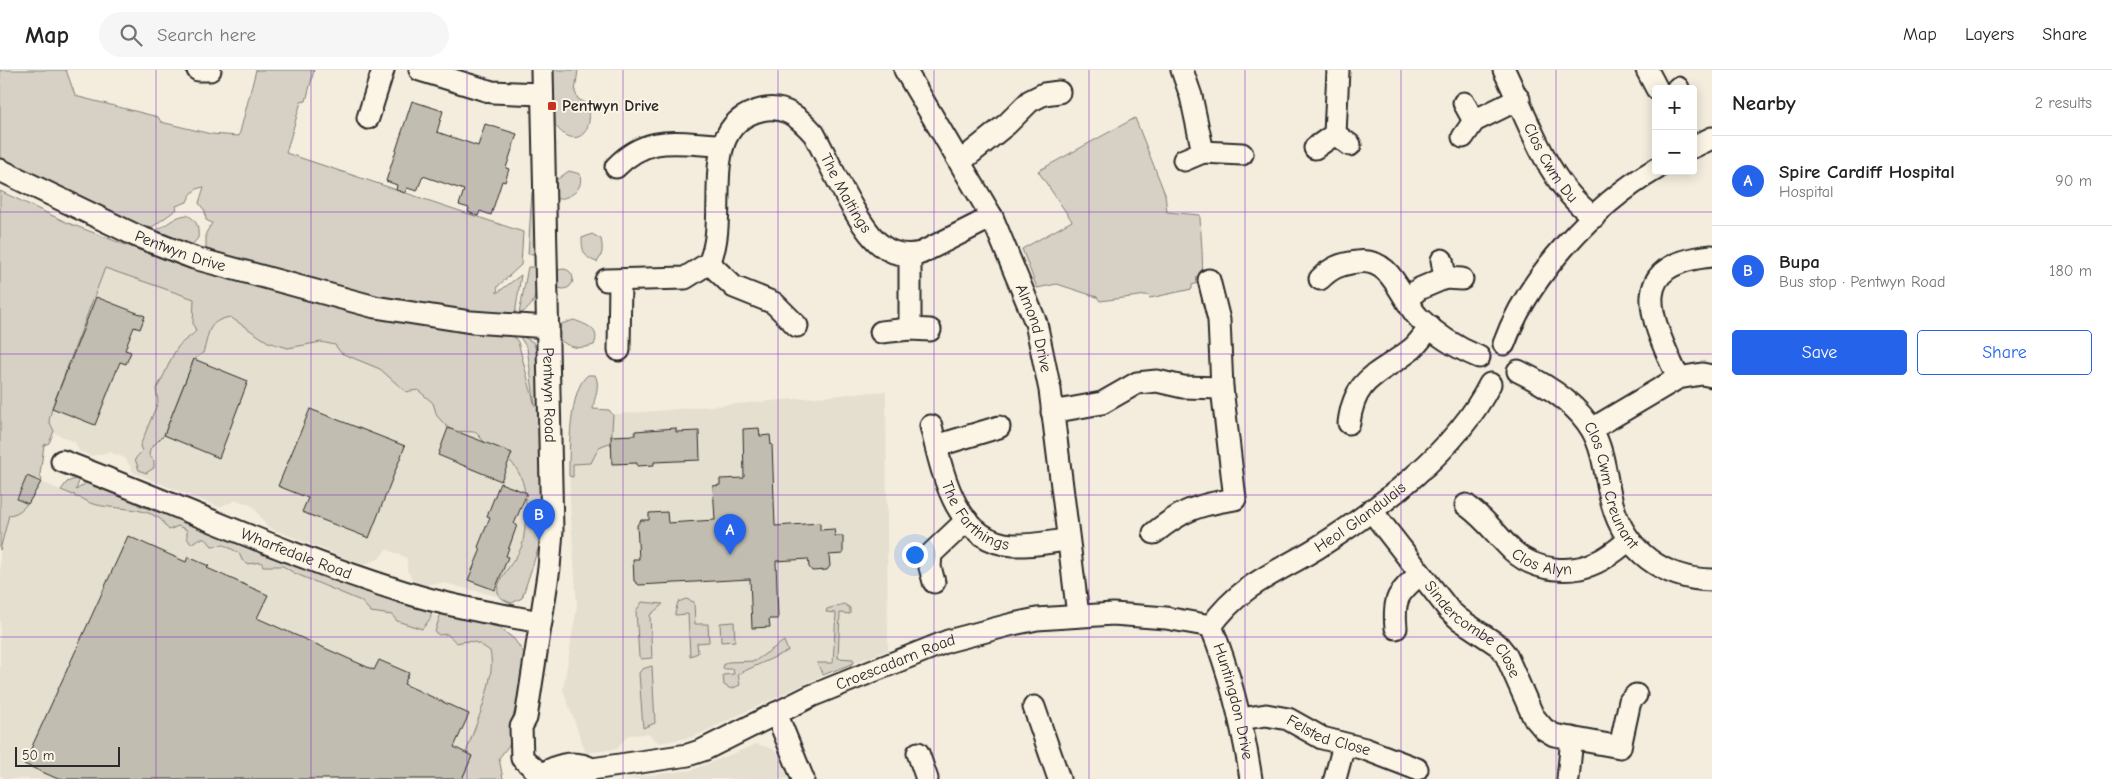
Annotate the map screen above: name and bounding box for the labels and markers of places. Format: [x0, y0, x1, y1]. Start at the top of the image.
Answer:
place label: Pentwyn Drive [562, 97, 659, 115]
marker: Pentwyn Drive [546, 100, 558, 112]
pin: B [523, 499, 555, 540]
pin: A [714, 514, 746, 555]

